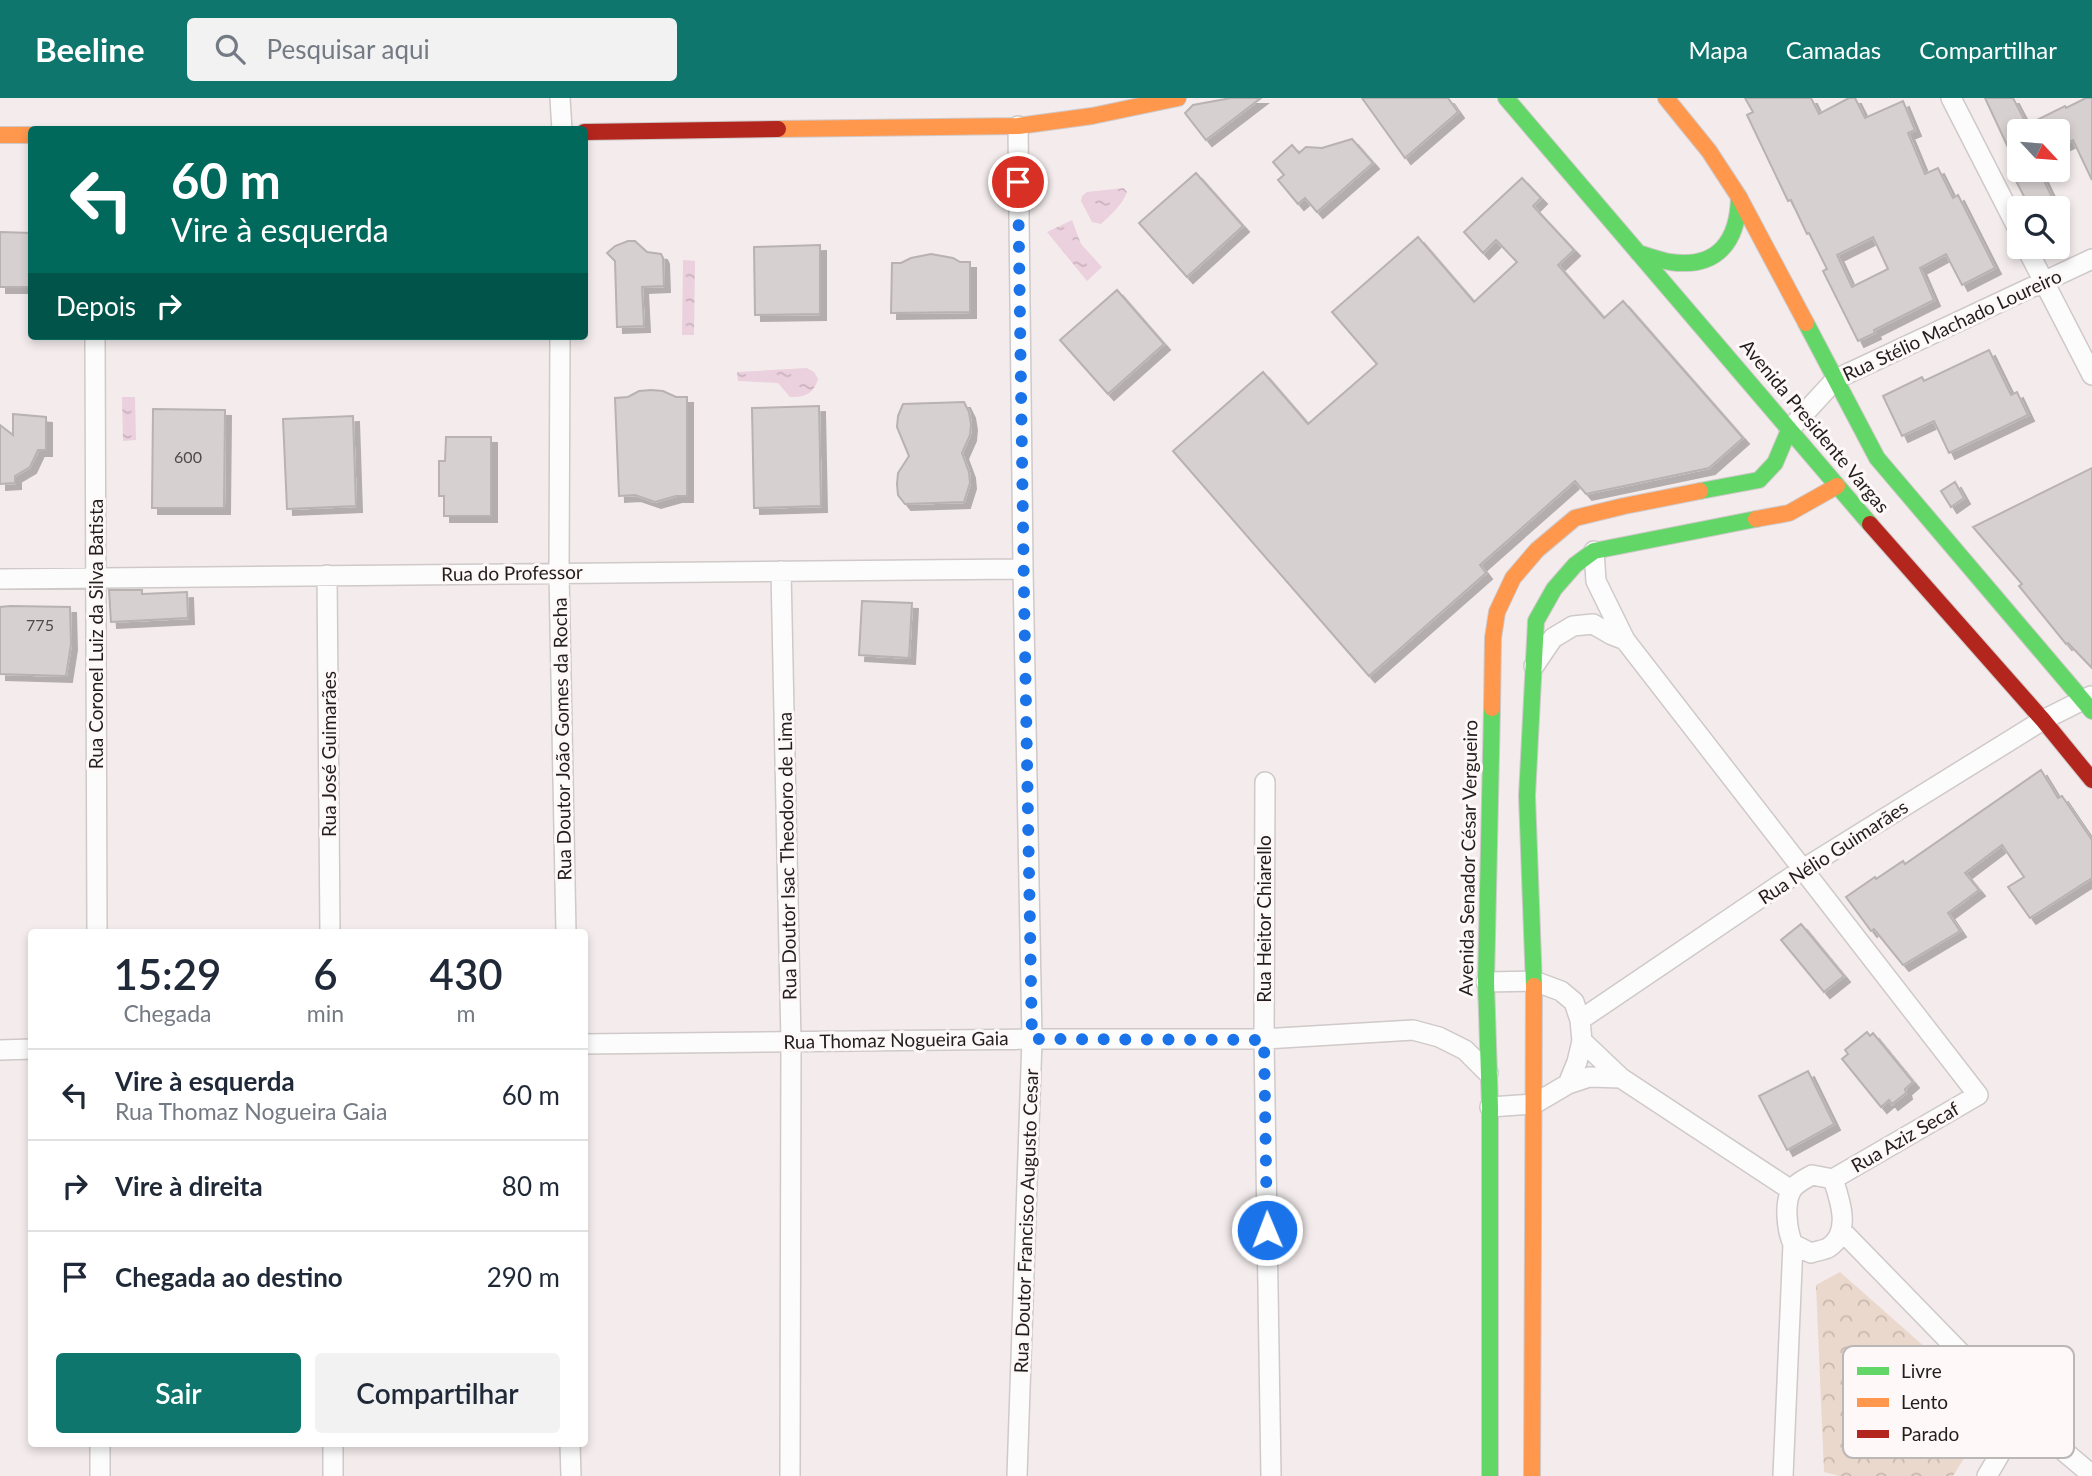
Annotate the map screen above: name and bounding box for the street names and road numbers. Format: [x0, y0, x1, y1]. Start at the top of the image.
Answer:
street label: Rua Stélio Machado Loureiro [1839, 264, 2065, 385]
street label: Avenida Presidente Vargas [1736, 334, 1895, 517]
street label: Rua Coronel Luiz da Silva Batista [84, 499, 107, 769]
street label: Rua do Professor [441, 560, 583, 585]
street label: Rua Doutor João Gomes da Rocha [548, 597, 575, 881]
street label: Rua José Guimarães [317, 671, 340, 837]
street label: Rua Doutor Isac Theodoro de Lima [772, 712, 801, 1000]
street label: Avenida Senador César Vergueiro [1454, 720, 1481, 996]
street label: Rua Nélio Guimarães [1754, 795, 1912, 909]
street label: Rua Heitor Chiarello [1252, 835, 1275, 1003]
street label: Rua Thomaz Nogueira Gaia [783, 1026, 1009, 1053]
street label: Rua Doutor Francisco Augusto Cesar [1009, 1068, 1042, 1374]
street label: Rua Aziz Secaf [1847, 1096, 1963, 1177]

